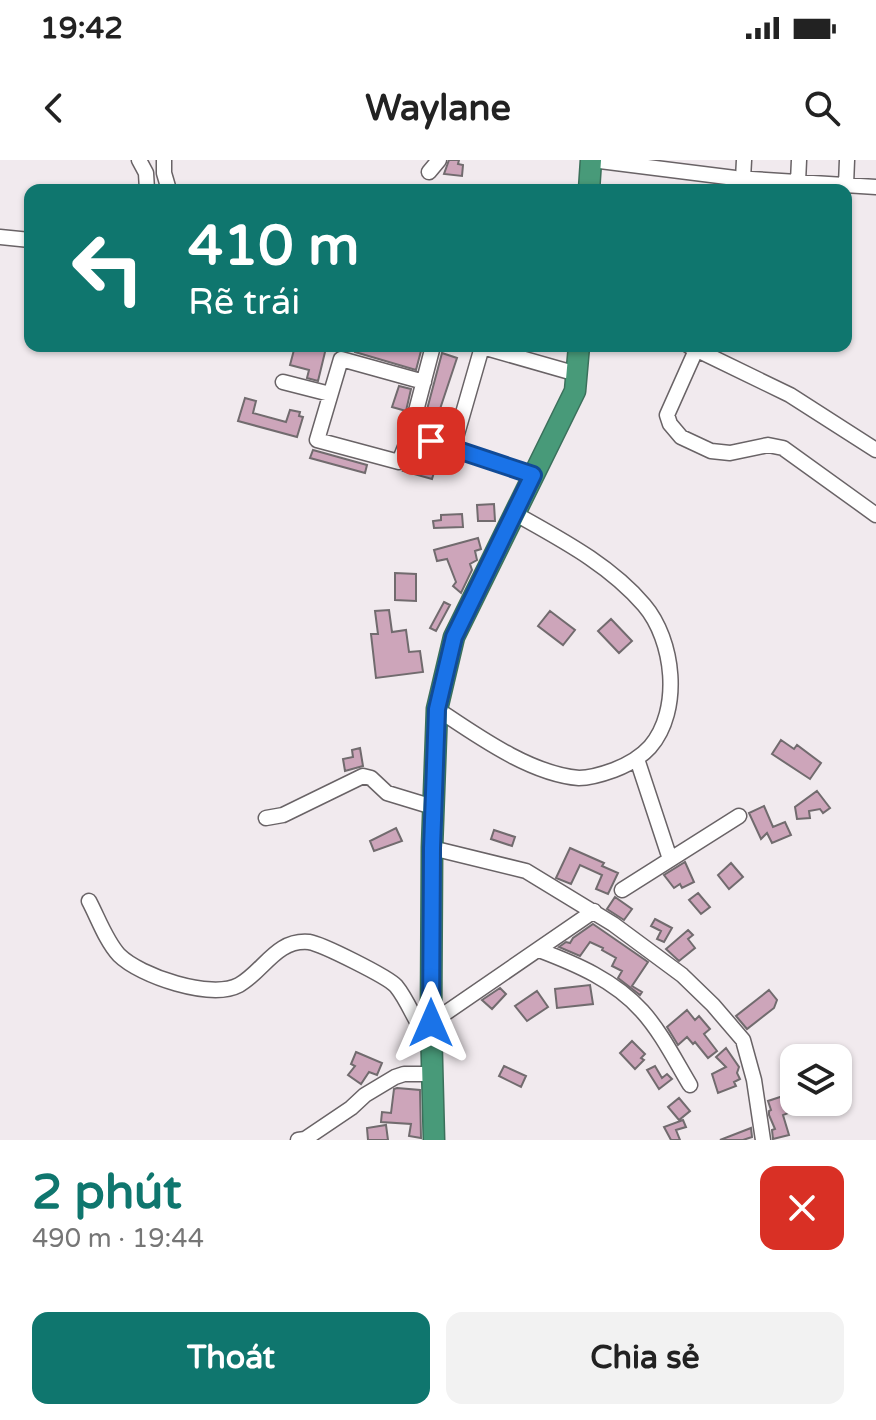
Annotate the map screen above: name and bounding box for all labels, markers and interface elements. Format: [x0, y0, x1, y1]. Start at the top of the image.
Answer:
text: 19:42 [40, 10, 123, 47]
icon: back [32, 86, 76, 130]
icon: search [800, 86, 844, 130]
text: Waylane [365, 87, 511, 130]
text: 410 m [188, 213, 359, 280]
icon: left [56, 216, 160, 320]
text: Rẽ trái [188, 281, 300, 324]
pin [397, 407, 465, 475]
icon: arrive [409, 419, 453, 463]
position arrow [389, 981, 473, 1065]
map controls [780, 1044, 852, 1116]
button: layers [780, 1044, 852, 1116]
text: 2 phút [32, 1164, 182, 1222]
button: close [760, 1166, 844, 1250]
text: 490 m · 19:44 [32, 1223, 204, 1254]
button: Thoát [32, 1312, 430, 1404]
button: Chia sẻ [446, 1312, 844, 1404]

